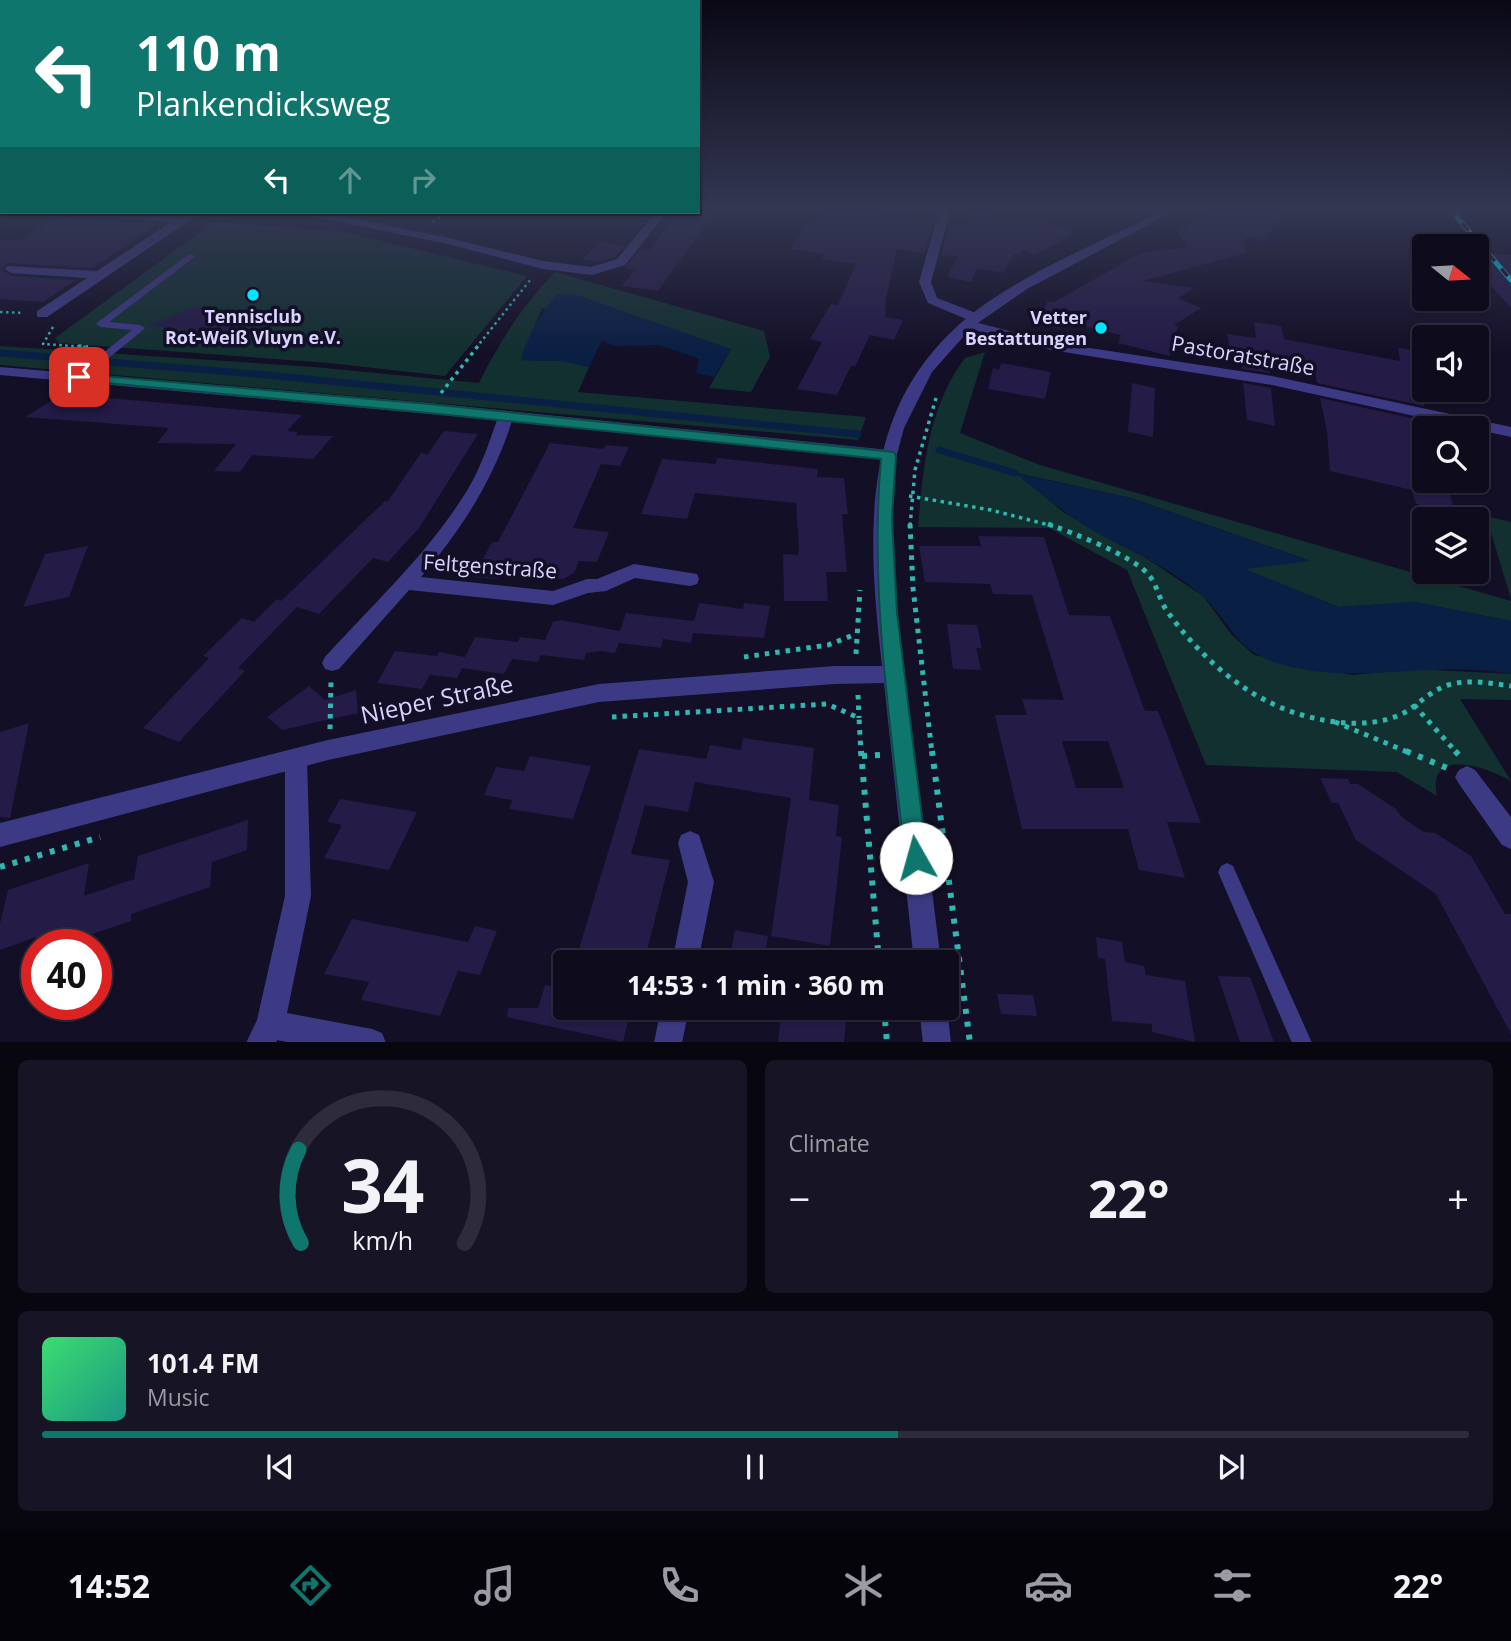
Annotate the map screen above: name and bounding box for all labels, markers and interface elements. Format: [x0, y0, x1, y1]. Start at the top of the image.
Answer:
text: 110 m [136, 19, 281, 85]
icon: left [21, 28, 112, 119]
text: Plankendicksweg [136, 82, 390, 125]
icon: left [258, 161, 296, 199]
icon: ahead [331, 161, 369, 199]
icon: right [404, 161, 442, 199]
north arrow [1412, 234, 1489, 312]
map controls [1412, 234, 1489, 584]
marker: Tennisclub Rot-Weiß Vluyn e.V. [245, 287, 261, 303]
place label: Tennisclub Rot-Weiß Vluyn e.V. [165, 304, 341, 349]
place label: Vetter Bestattungen [965, 305, 1087, 350]
marker: Vetter Bestattungen [1093, 320, 1109, 336]
button: sound [1412, 325, 1489, 402]
street label: Pastoratstraße [1169, 329, 1317, 381]
pin [49, 347, 109, 407]
icon: arrive [60, 358, 98, 396]
button: search [1412, 416, 1489, 493]
button: layers [1412, 507, 1489, 584]
street label: Feltgenstraße [422, 547, 558, 585]
street label: Nieper Straße [357, 666, 516, 731]
position arrow [879, 821, 953, 895]
speed limit sign: 40 [21, 929, 112, 1020]
text: 14:53 · 1 min · 360 m [627, 967, 885, 1003]
text: Climate [789, 1127, 870, 1159]
text: 34 [341, 1135, 424, 1234]
text: 22° [1088, 1162, 1170, 1233]
text: − [789, 1172, 810, 1224]
text: + [1447, 1172, 1469, 1224]
text: km/h [352, 1222, 413, 1256]
text: 101.4 FM [147, 1345, 259, 1381]
text: Music [147, 1381, 210, 1413]
icon: previous [261, 1448, 299, 1486]
icon: pause [736, 1448, 774, 1486]
icon: next [1212, 1448, 1250, 1486]
icon: directions [286, 1561, 335, 1610]
icon: music [470, 1561, 519, 1610]
icon: phone [655, 1561, 704, 1610]
icon: climate [839, 1561, 888, 1610]
icon: car [1024, 1561, 1073, 1610]
icon: filters [1208, 1561, 1257, 1610]
text: 14:52 [68, 1564, 150, 1607]
text: 22° [1393, 1564, 1443, 1607]

